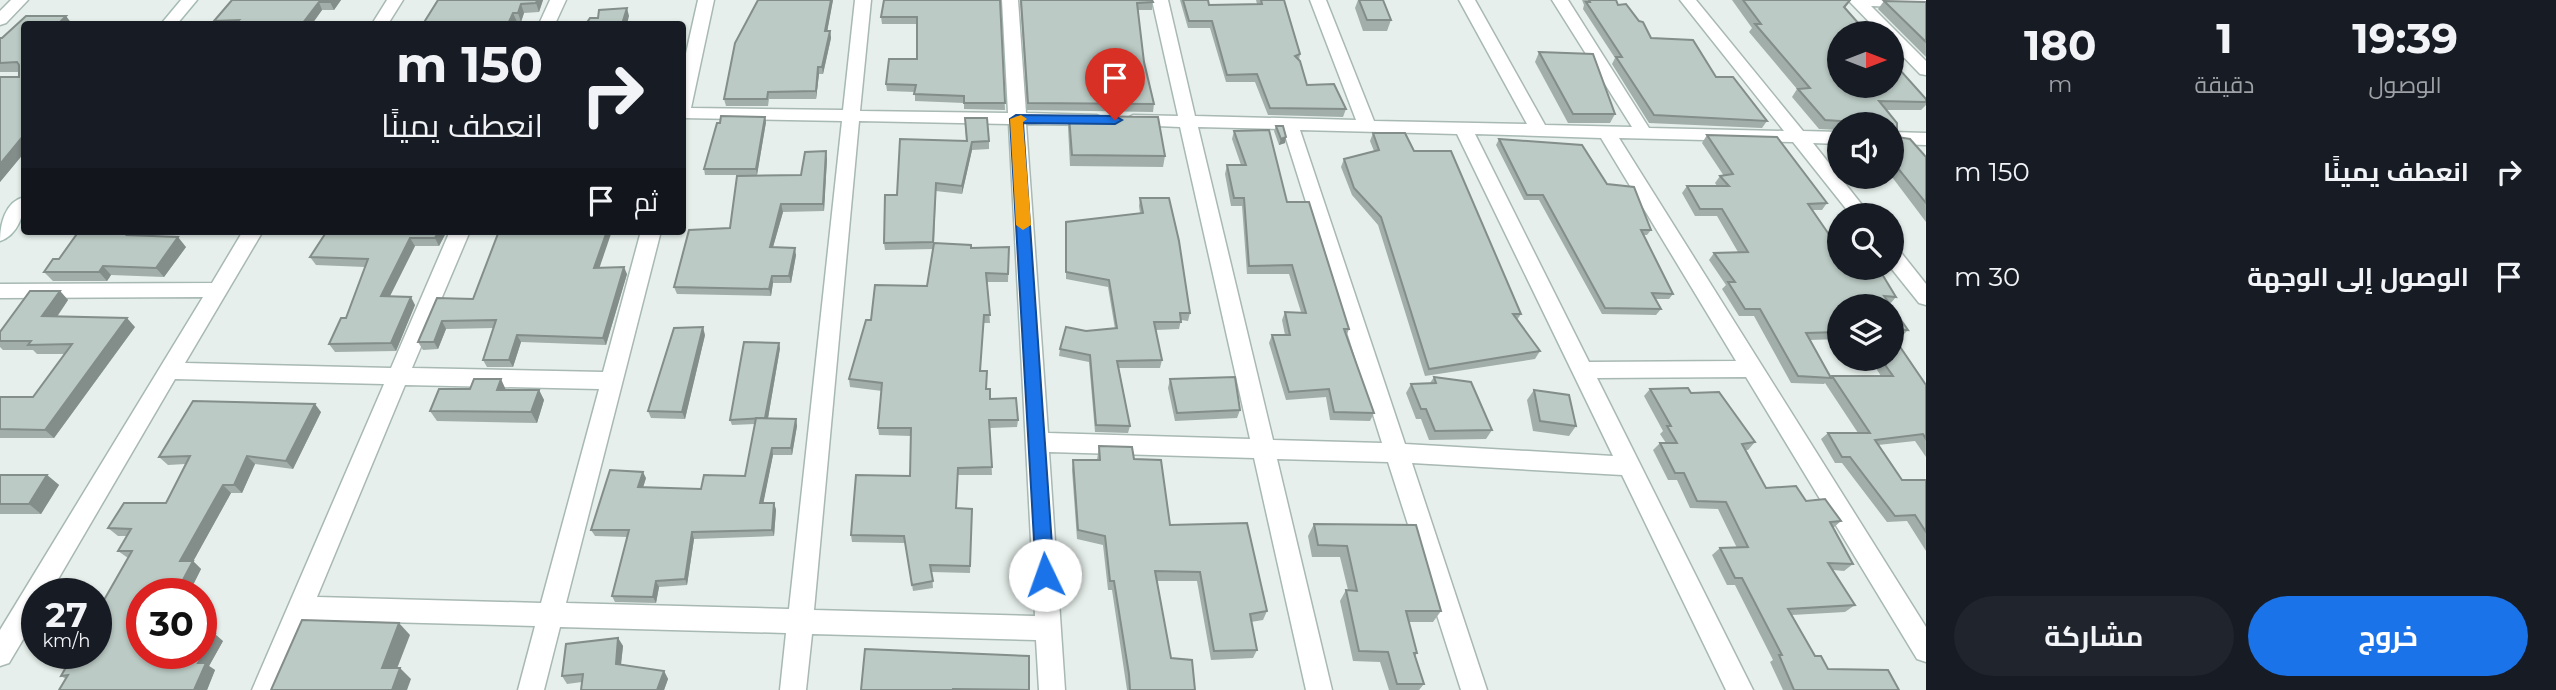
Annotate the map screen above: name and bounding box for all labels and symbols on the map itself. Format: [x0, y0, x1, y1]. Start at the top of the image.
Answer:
north arrow [1827, 21, 1904, 98]
pin [1085, 48, 1145, 120]
position arrow [1008, 538, 1082, 612]
speed limit sign: 30 [126, 578, 217, 669]

